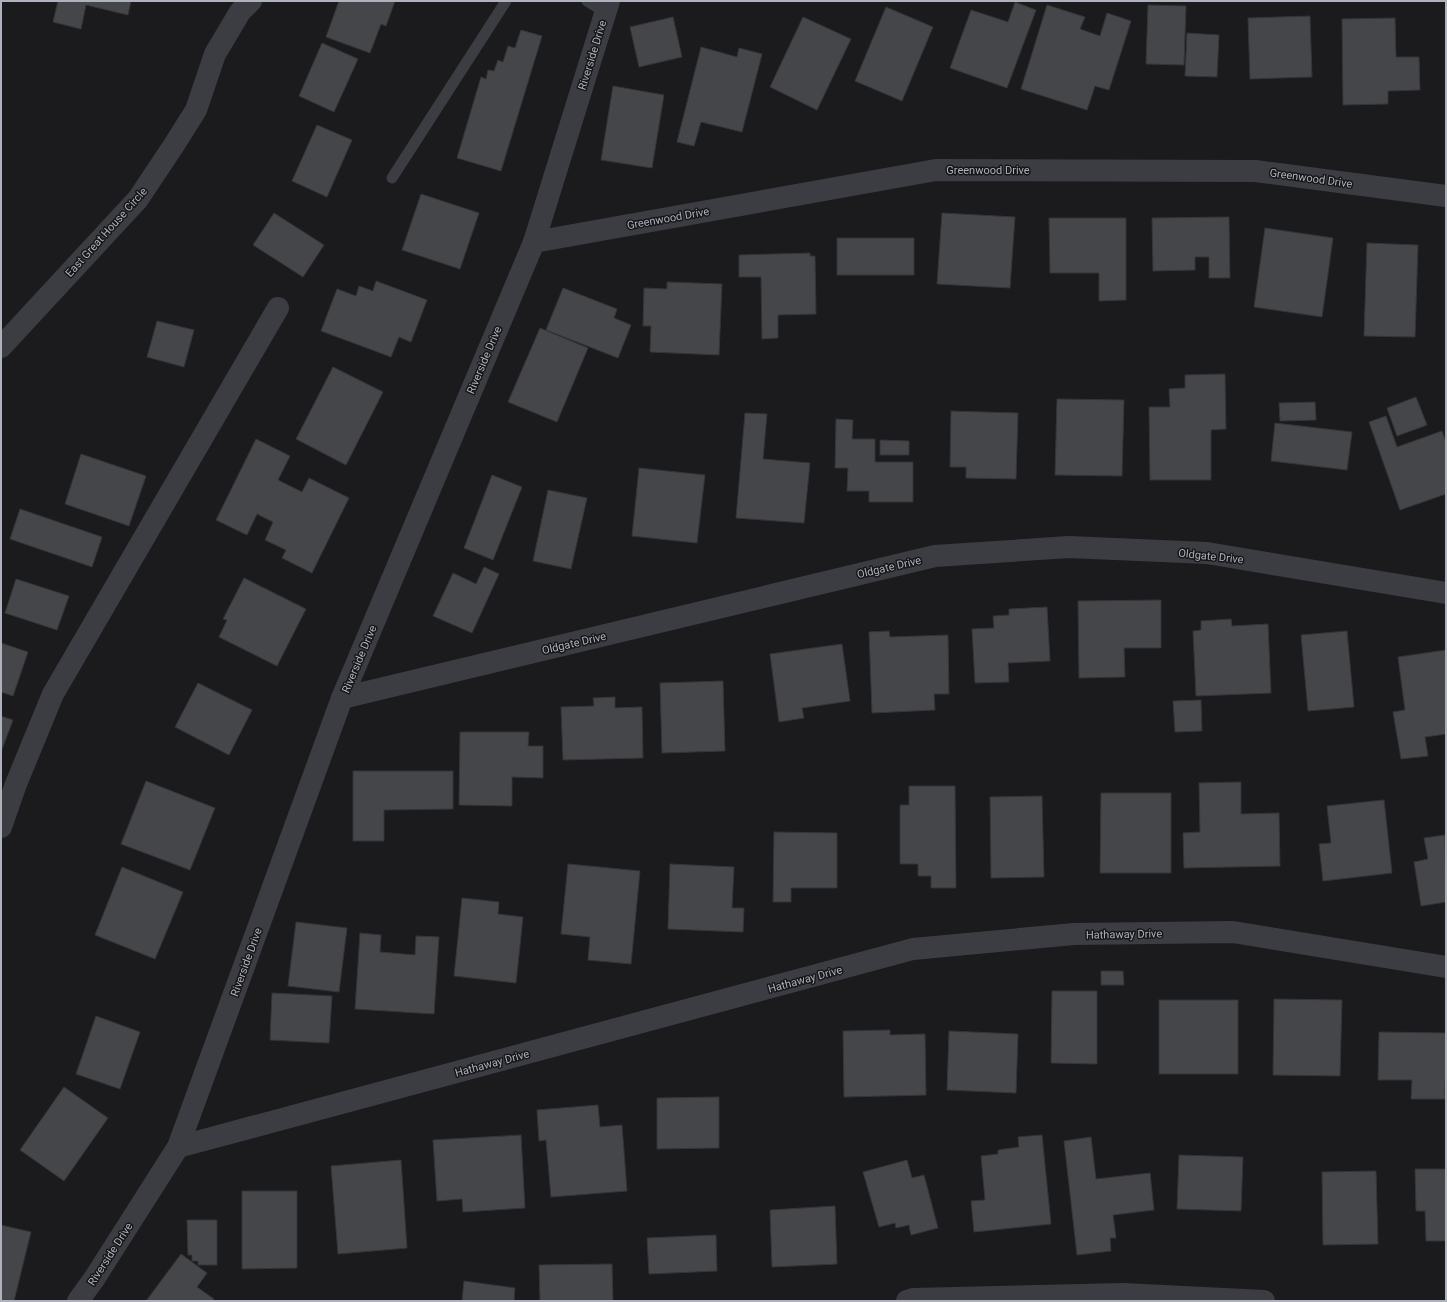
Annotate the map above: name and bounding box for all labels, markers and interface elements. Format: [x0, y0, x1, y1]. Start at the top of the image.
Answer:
street label: Riverside Drive [576, 19, 609, 92]
street label: Greenwood Drive [946, 164, 1030, 177]
street label: Greenwood Drive [1269, 166, 1353, 191]
street label: East Great House Circle [63, 185, 150, 280]
street label: Greenwood Drive [626, 205, 710, 232]
street label: Riverside Drive [464, 324, 505, 396]
street label: Oldgate Drive [1178, 547, 1244, 566]
street label: Oldgate Drive [856, 554, 923, 581]
street label: Riverside Drive [339, 623, 380, 695]
street label: Oldgate Drive [541, 630, 608, 657]
street label: Riverside Drive [228, 926, 265, 998]
street label: Hathaway Drive [1086, 927, 1162, 942]
street label: Hathaway Drive [767, 963, 844, 996]
street label: Hathaway Drive [454, 1047, 531, 1080]
street label: Riverside Drive [85, 1220, 136, 1288]

